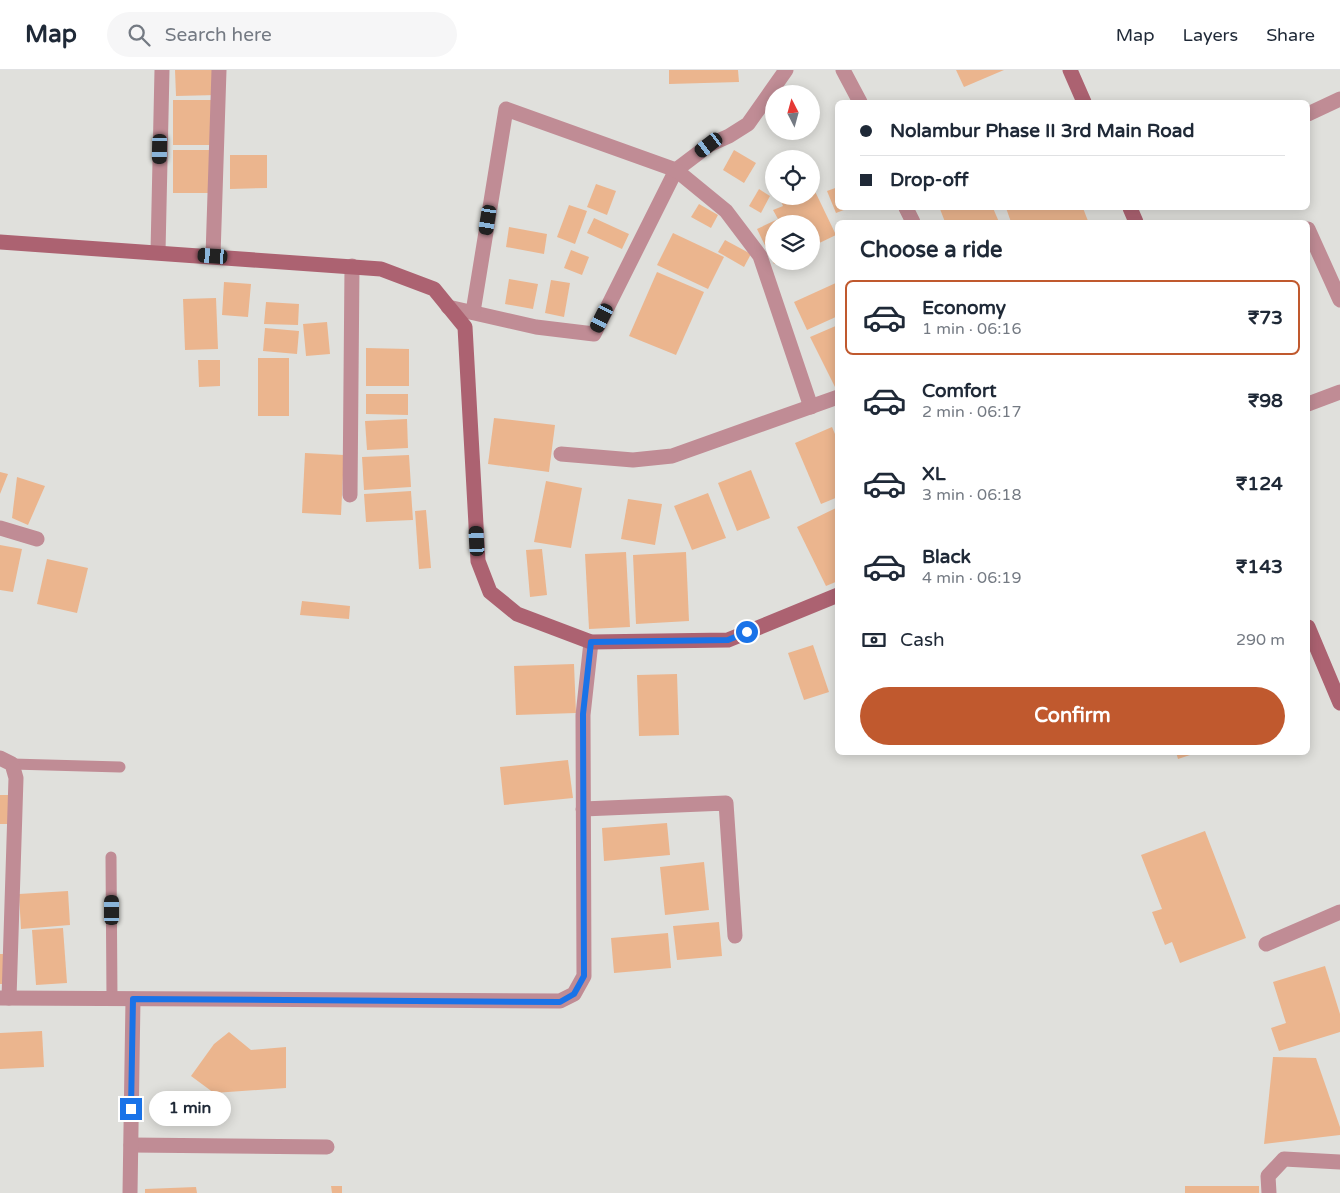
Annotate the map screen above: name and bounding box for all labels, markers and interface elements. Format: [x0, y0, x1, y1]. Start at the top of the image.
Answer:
search box [107, 12, 457, 57]
text: Map [25, 20, 77, 49]
icon: search [125, 21, 153, 49]
text: Search here [165, 24, 272, 46]
text: Map [1116, 24, 1155, 46]
text: Layers [1183, 24, 1238, 46]
text: Share [1266, 24, 1315, 46]
north arrow [765, 85, 820, 140]
map controls [765, 85, 820, 270]
text: Nolambur Phase II 3rd Main Road [890, 120, 1195, 142]
car [692, 130, 725, 160]
car [152, 134, 167, 164]
button: locate [765, 150, 820, 205]
text: Drop-off [890, 169, 969, 191]
car [478, 204, 497, 236]
button: layers [765, 215, 820, 270]
text: Choose a ride [860, 237, 1003, 263]
car [197, 247, 228, 265]
icon: car [862, 295, 907, 340]
text: Economy [922, 297, 1006, 319]
car [588, 301, 615, 335]
text: ₹73 [1248, 307, 1283, 329]
text: 1 min · 06:16 [922, 319, 1021, 339]
icon: car [862, 378, 907, 423]
text: Comfort [922, 380, 996, 402]
text: ₹98 [1248, 390, 1283, 412]
text: 2 min · 06:17 [922, 402, 1021, 422]
icon: car [862, 461, 907, 506]
text: XL [922, 463, 946, 485]
text: ₹124 [1236, 473, 1283, 495]
text: 3 min · 06:18 [922, 485, 1021, 505]
car [468, 526, 485, 556]
icon: car [862, 544, 907, 589]
text: Black [922, 546, 971, 568]
text: ₹143 [1236, 556, 1283, 578]
text: 4 min · 06:19 [922, 568, 1021, 588]
route start [736, 621, 758, 643]
icon: cash [860, 626, 888, 654]
text: Cash [900, 629, 945, 651]
text: 290 m [1236, 630, 1285, 650]
button: Confirm [860, 687, 1285, 745]
car [104, 895, 119, 925]
callout: 1 min [148, 1092, 231, 1126]
route end [120, 1098, 142, 1120]
text: 1 min [169, 1098, 211, 1118]

